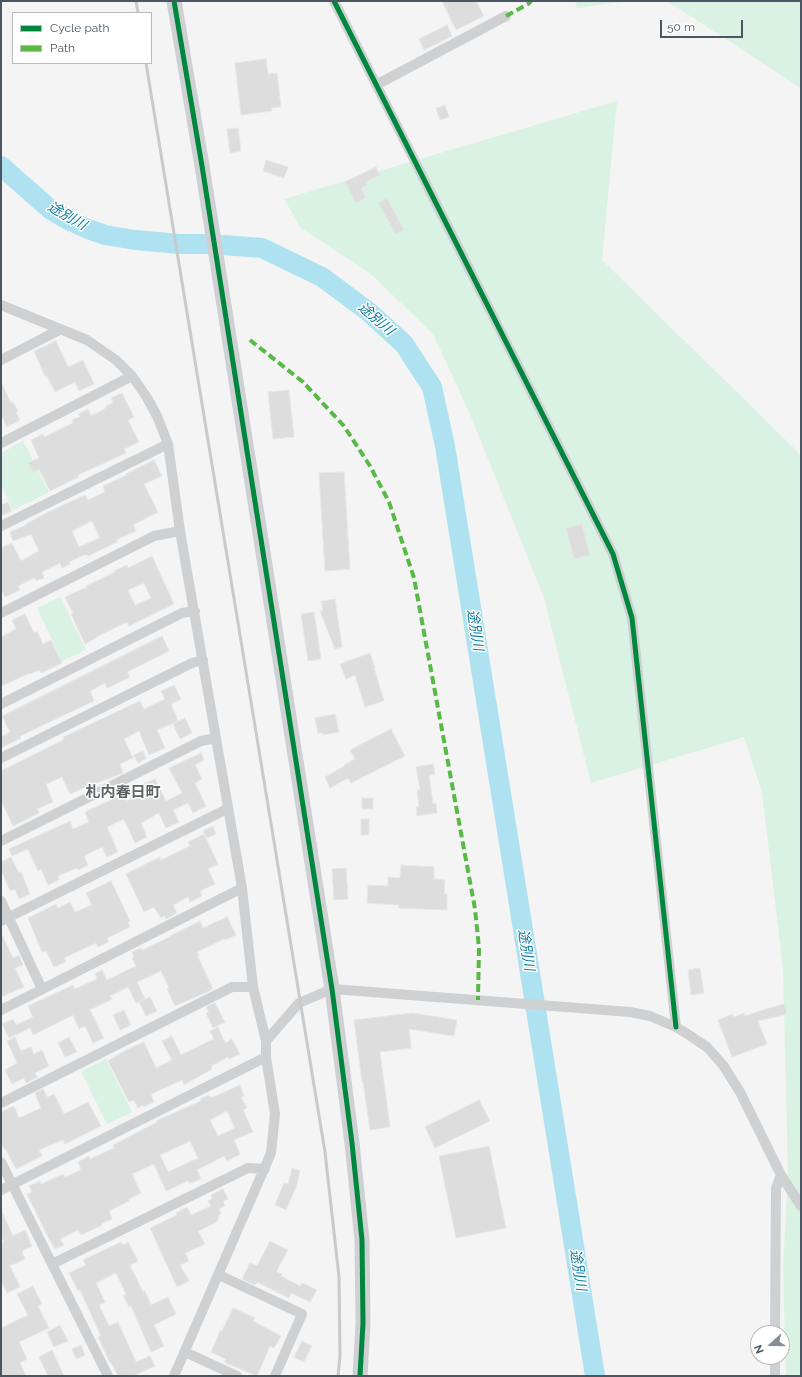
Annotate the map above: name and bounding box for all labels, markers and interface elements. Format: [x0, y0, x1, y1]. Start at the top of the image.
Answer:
legend [12, 12, 152, 64]
scale bar [662, 12, 745, 38]
text: 50 m [667, 20, 695, 34]
text: Cycle path [50, 21, 109, 35]
text: Path [50, 41, 75, 55]
water label: 途別川 [45, 198, 89, 234]
water label: 途別川 [355, 299, 397, 339]
water label: 途別川 [463, 608, 487, 652]
district label: 札内春日町 [86, 783, 160, 801]
water label: 途別川 [514, 928, 538, 972]
water label: 途別川 [566, 1248, 590, 1292]
north arrow [750, 1325, 790, 1365]
text: N [752, 1343, 767, 1355]

